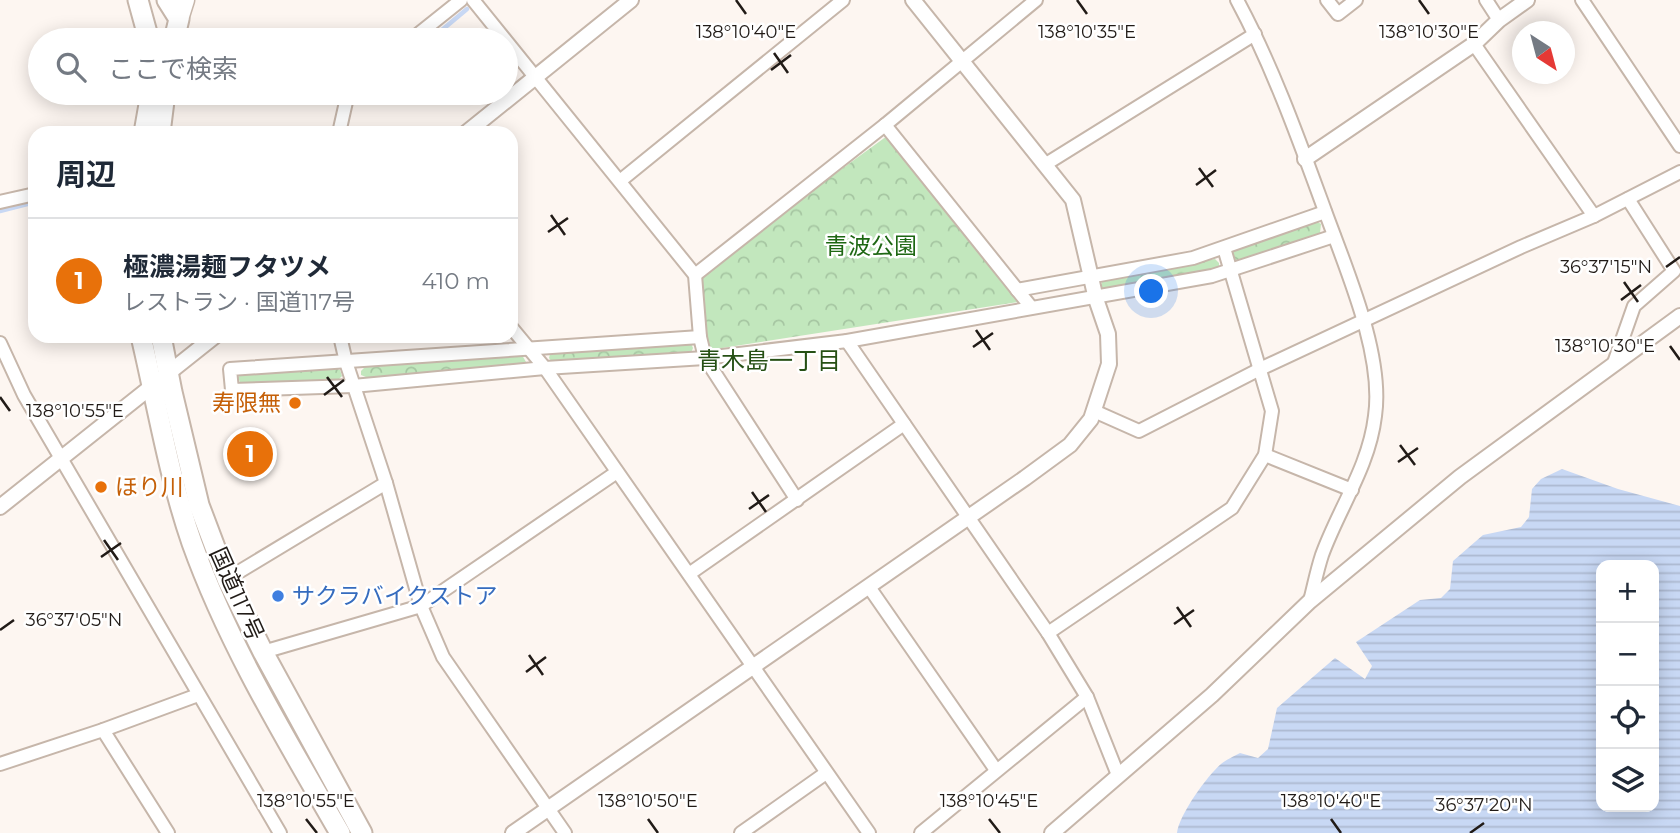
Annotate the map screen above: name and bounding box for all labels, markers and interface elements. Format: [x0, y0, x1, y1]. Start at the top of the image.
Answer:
text: 138°10'40"E [696, 21, 796, 43]
text: 138°10'35"E [1038, 21, 1136, 43]
text: 138°10'30"E [1379, 21, 1479, 43]
north arrow [1512, 21, 1575, 84]
search box [28, 28, 518, 105]
icon: search [52, 48, 90, 86]
text: ここで検索 [108, 53, 238, 85]
text: 周辺 [56, 156, 116, 193]
park label: 青波公園 [825, 232, 917, 260]
text: 極濃湯麺フタツメ [123, 251, 331, 283]
text: 36°37'15"N [1560, 256, 1652, 278]
text: 1 [74, 267, 84, 295]
text: 410 m [421, 267, 490, 295]
your location [1134, 274, 1168, 308]
text: レストラン · 国道117号 [123, 288, 355, 316]
text: 138°10'30"E [1555, 335, 1655, 357]
district label: 青木島一丁目 [697, 346, 841, 375]
place label: 寿限無 [212, 389, 281, 417]
marker: 寿限無 [287, 395, 303, 411]
text: 138°10'55"E [26, 400, 124, 422]
pin: 1 [227, 428, 273, 480]
place label: ほり川 [115, 473, 184, 501]
marker: ほり川 [93, 479, 109, 495]
street label: 国道117号 [204, 543, 270, 645]
map controls [1596, 560, 1659, 812]
button: + [1596, 560, 1659, 623]
place label: サクラバイクストア [292, 582, 498, 610]
marker: サクラバイクストア [270, 588, 286, 604]
text: 36°37'05"N [26, 609, 122, 631]
button: − [1596, 623, 1659, 686]
button: locate [1596, 686, 1659, 749]
button: layers [1596, 749, 1659, 812]
text: 138°10'55"E [257, 790, 355, 812]
text: 138°10'50"E [598, 790, 698, 812]
text: 138°10'45"E [940, 790, 1038, 812]
text: 138°10'40"E [1281, 790, 1381, 812]
text: 36°37'20"N [1435, 794, 1533, 816]

